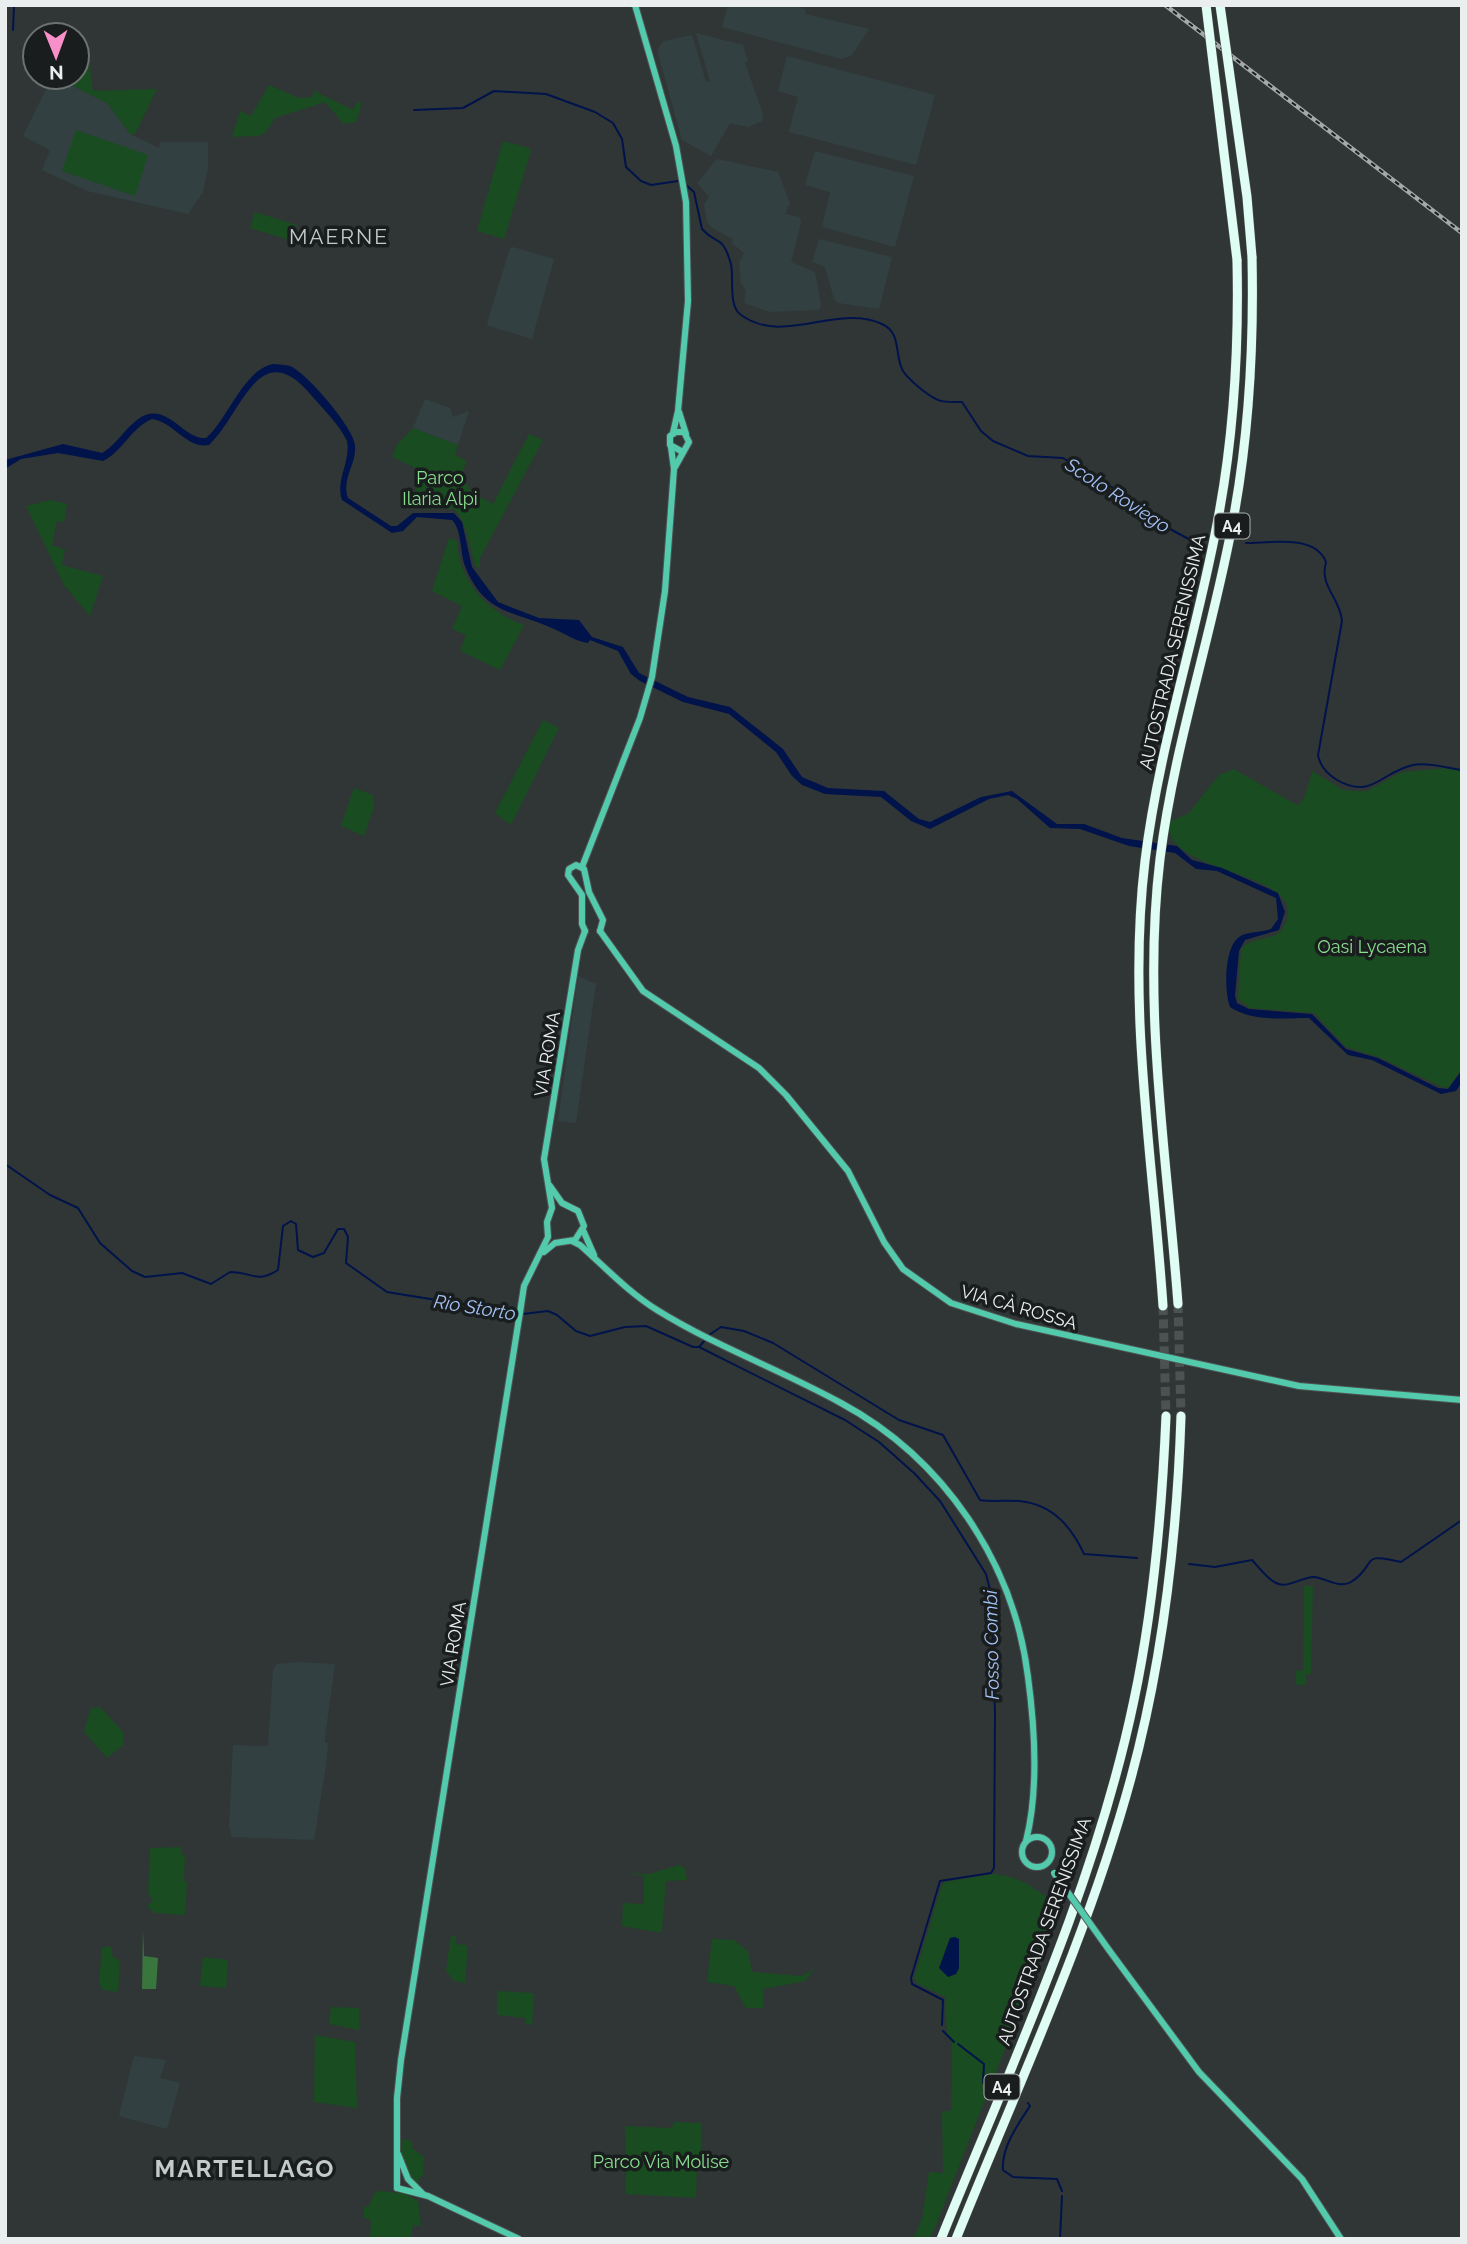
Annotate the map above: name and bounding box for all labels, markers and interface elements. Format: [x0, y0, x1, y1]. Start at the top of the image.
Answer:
north arrow [21, 21, 91, 91]
text: N [49, 62, 64, 84]
district label: MAERNE [289, 224, 389, 249]
water label: Scolo Roviego [1061, 452, 1175, 537]
park label: Parco Ilaria Alpi [402, 467, 478, 509]
road number: A4 [1214, 513, 1250, 538]
street label: AUTOSTRADA SERENISSIMA [1135, 532, 1209, 772]
park label: Oasi Lycaena [1317, 936, 1427, 957]
street label: VIA ROMA [530, 1010, 564, 1098]
street label: VIA CÀ ROSSA [958, 1279, 1080, 1334]
water label: Rio Storto [432, 1290, 518, 1324]
water label: Fosso Combi [979, 1589, 1003, 1700]
street label: VIA ROMA [436, 1600, 470, 1688]
street label: AUTOSTRADA SERENISSIMA [993, 1814, 1095, 2048]
road number: A4 [984, 2074, 1020, 2100]
park label: Parco Via Molise [593, 2151, 730, 2172]
district label: MARTELLAGO [155, 2154, 336, 2183]

